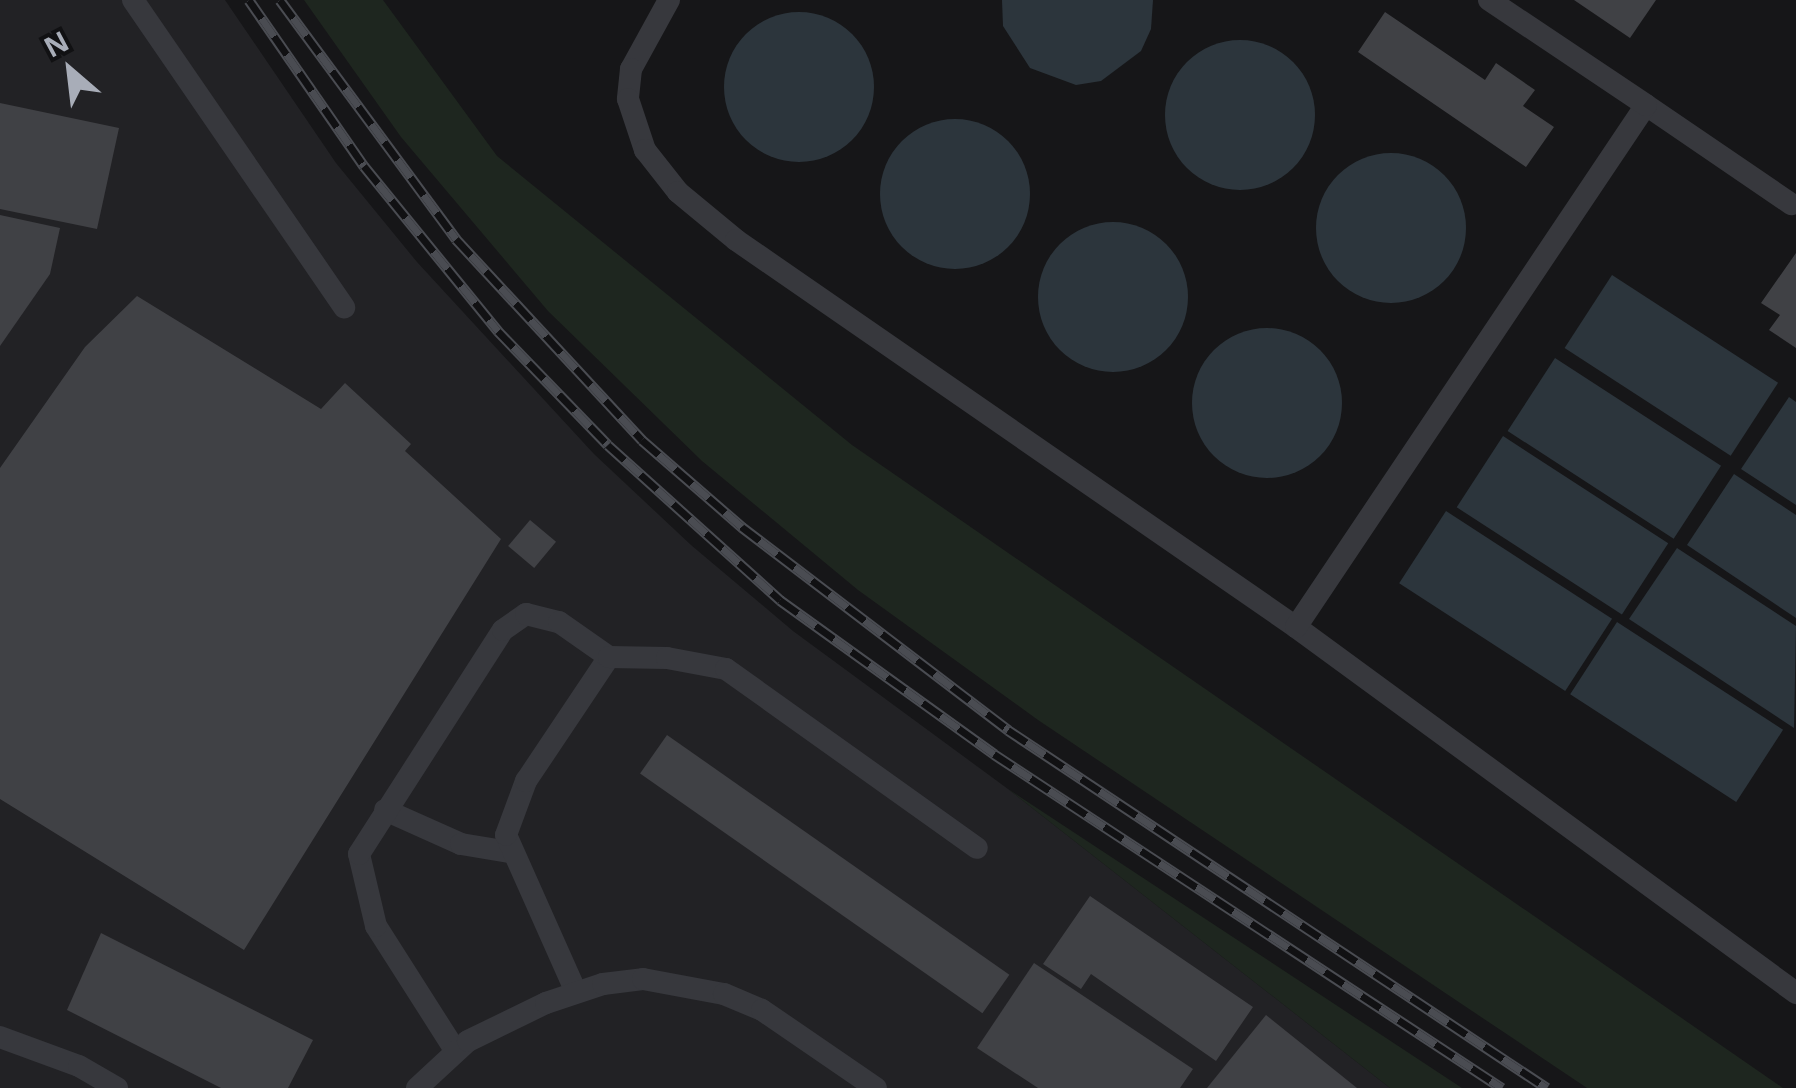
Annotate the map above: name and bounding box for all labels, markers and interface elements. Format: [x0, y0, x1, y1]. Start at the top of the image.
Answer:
north arrow [20, 20, 120, 120]
text: N [37, 21, 75, 66]

